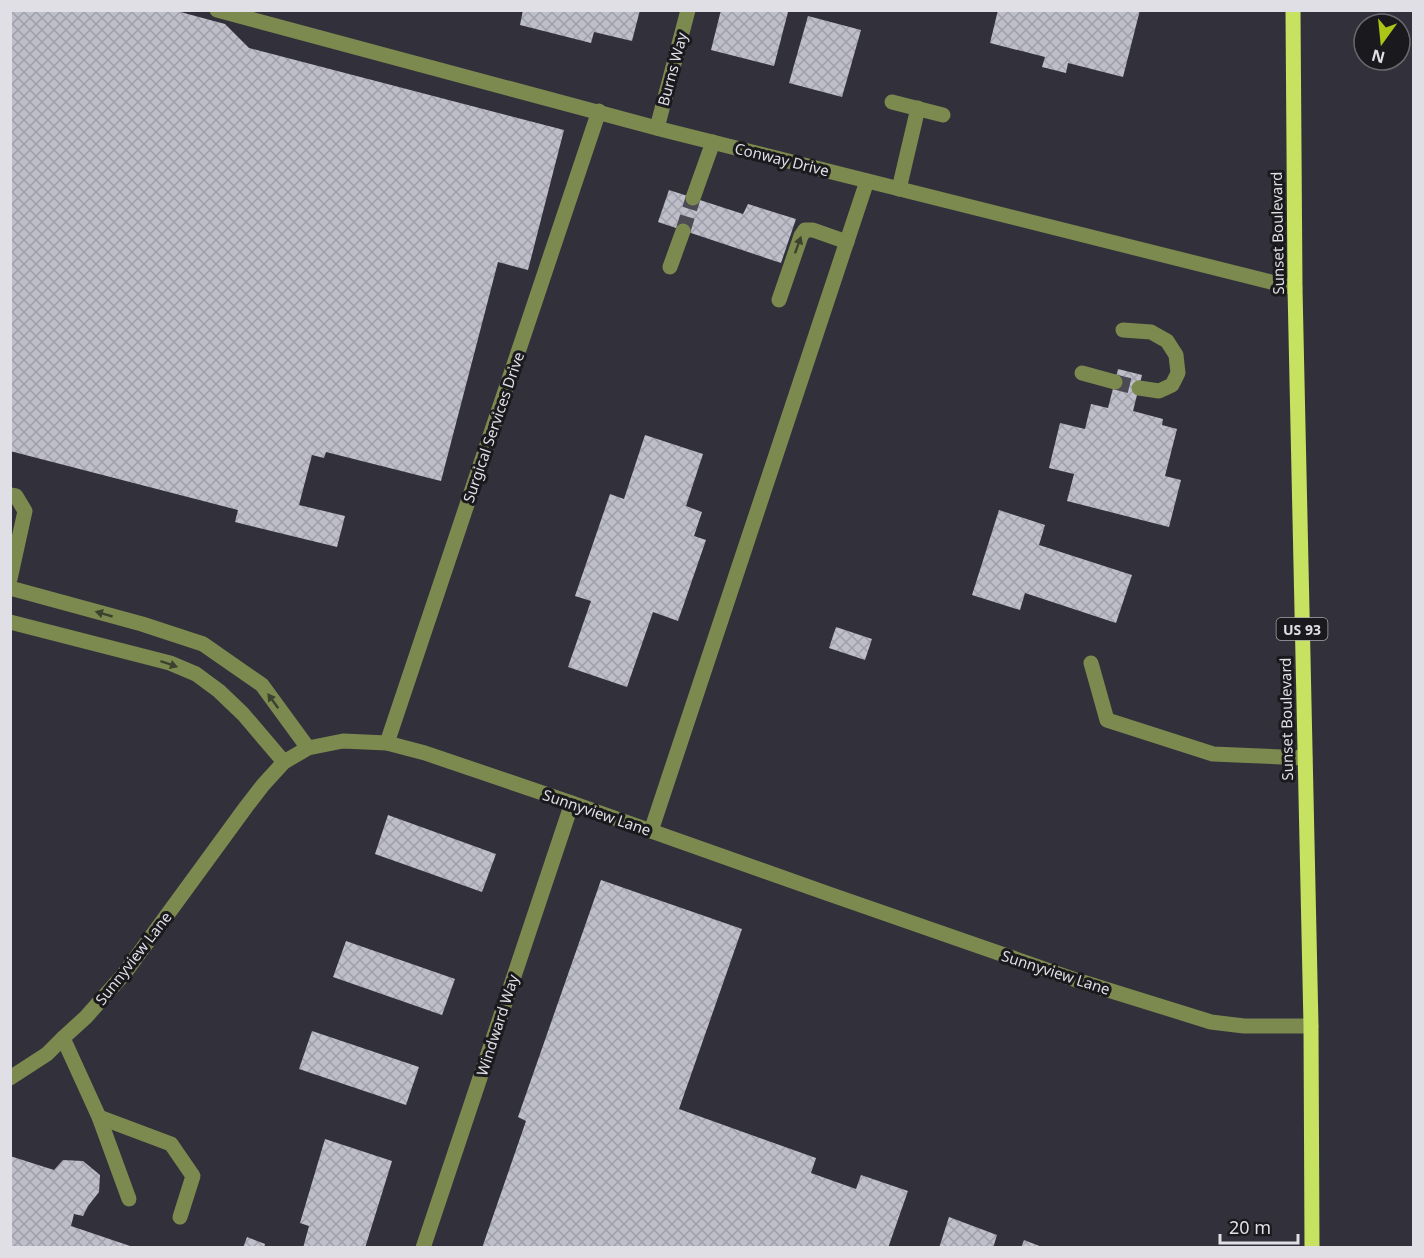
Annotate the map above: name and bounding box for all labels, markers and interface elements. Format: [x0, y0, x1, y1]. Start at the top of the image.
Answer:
north arrow [1352, 12, 1412, 72]
street label: Burns Way [653, 30, 691, 108]
text: N [1369, 44, 1387, 69]
street label: Conway Drive [733, 138, 831, 180]
street label: Sunset Boulevard [1266, 171, 1288, 295]
one-way arrow [793, 236, 803, 254]
street label: Surgical Services Drive [458, 349, 528, 505]
one-way arrow [95, 608, 113, 618]
road number: US 93 [1276, 618, 1328, 640]
street label: Sunset Boulevard [1275, 657, 1297, 781]
one-way arrow [160, 659, 178, 669]
one-way arrow [267, 693, 279, 709]
street label: Sunnyview Lane [540, 784, 654, 840]
street label: Sunnyview Lane [90, 907, 176, 1009]
street label: Sunnyview Lane [999, 945, 1113, 999]
street label: Windward Way [471, 972, 523, 1078]
scale bar [1220, 1207, 1298, 1245]
text: 20 m [1229, 1215, 1271, 1239]

